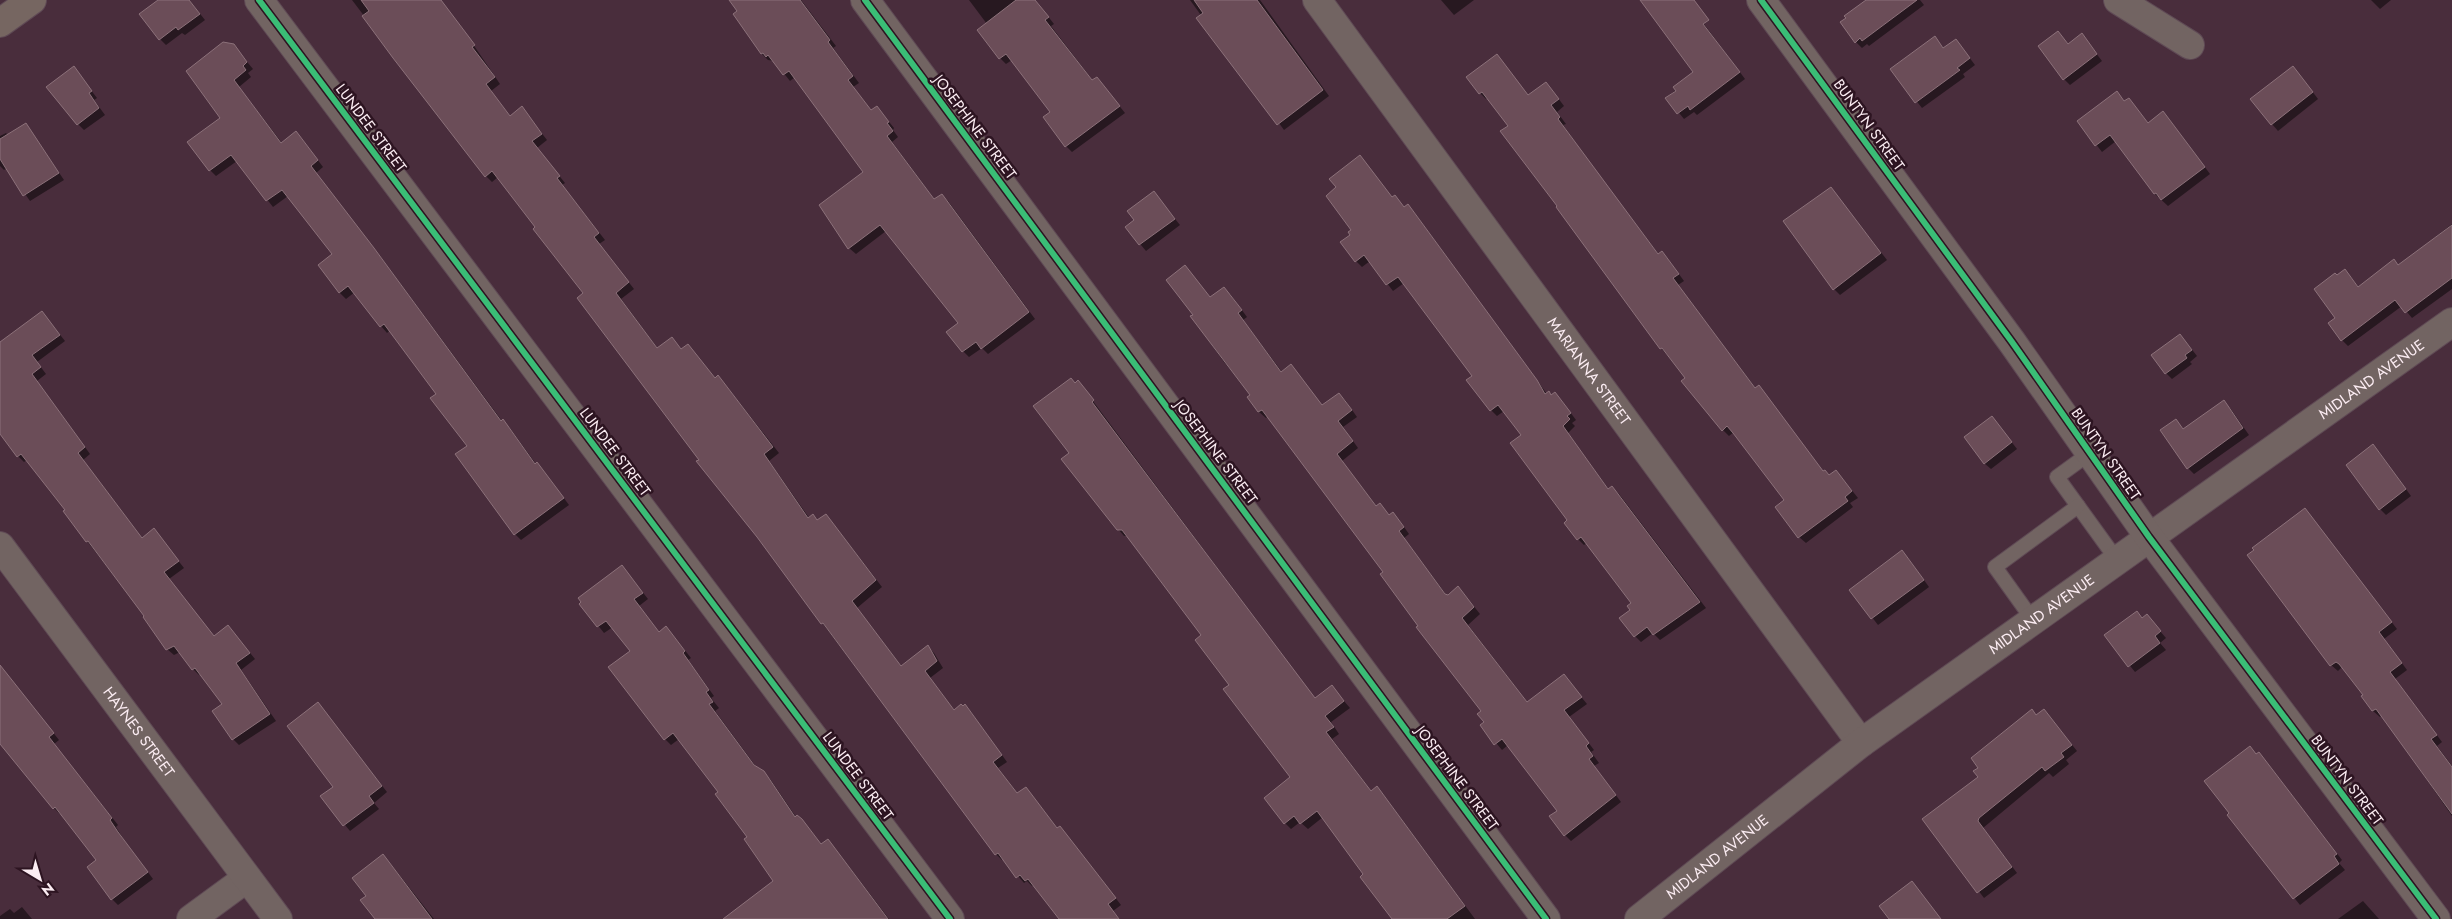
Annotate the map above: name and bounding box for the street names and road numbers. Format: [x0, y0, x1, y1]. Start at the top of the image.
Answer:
street label: JOSEPHINE STREET [927, 68, 1022, 184]
street label: BUNTYN STREET [1828, 75, 1910, 175]
street label: LUNDEE STREET [330, 79, 412, 177]
street label: MARIANNA STREET [1542, 313, 1636, 430]
street label: MIDLAND AVENUE [2314, 334, 2429, 425]
street label: JOSEPHINE STREET [1168, 393, 1263, 509]
street label: LUNDEE STREET [574, 403, 656, 501]
street label: BUNTYN STREET [2066, 403, 2146, 505]
street label: MIDLAND AVENUE [1984, 569, 2099, 660]
street label: HAYNES STREET [98, 682, 180, 782]
street label: JOSEPHINE STREET [1409, 719, 1504, 835]
street label: LUNDEE STREET [817, 727, 899, 825]
street label: BUNTYN STREET [2306, 730, 2388, 830]
street label: MIDLAND AVENUE [1661, 809, 1773, 904]

